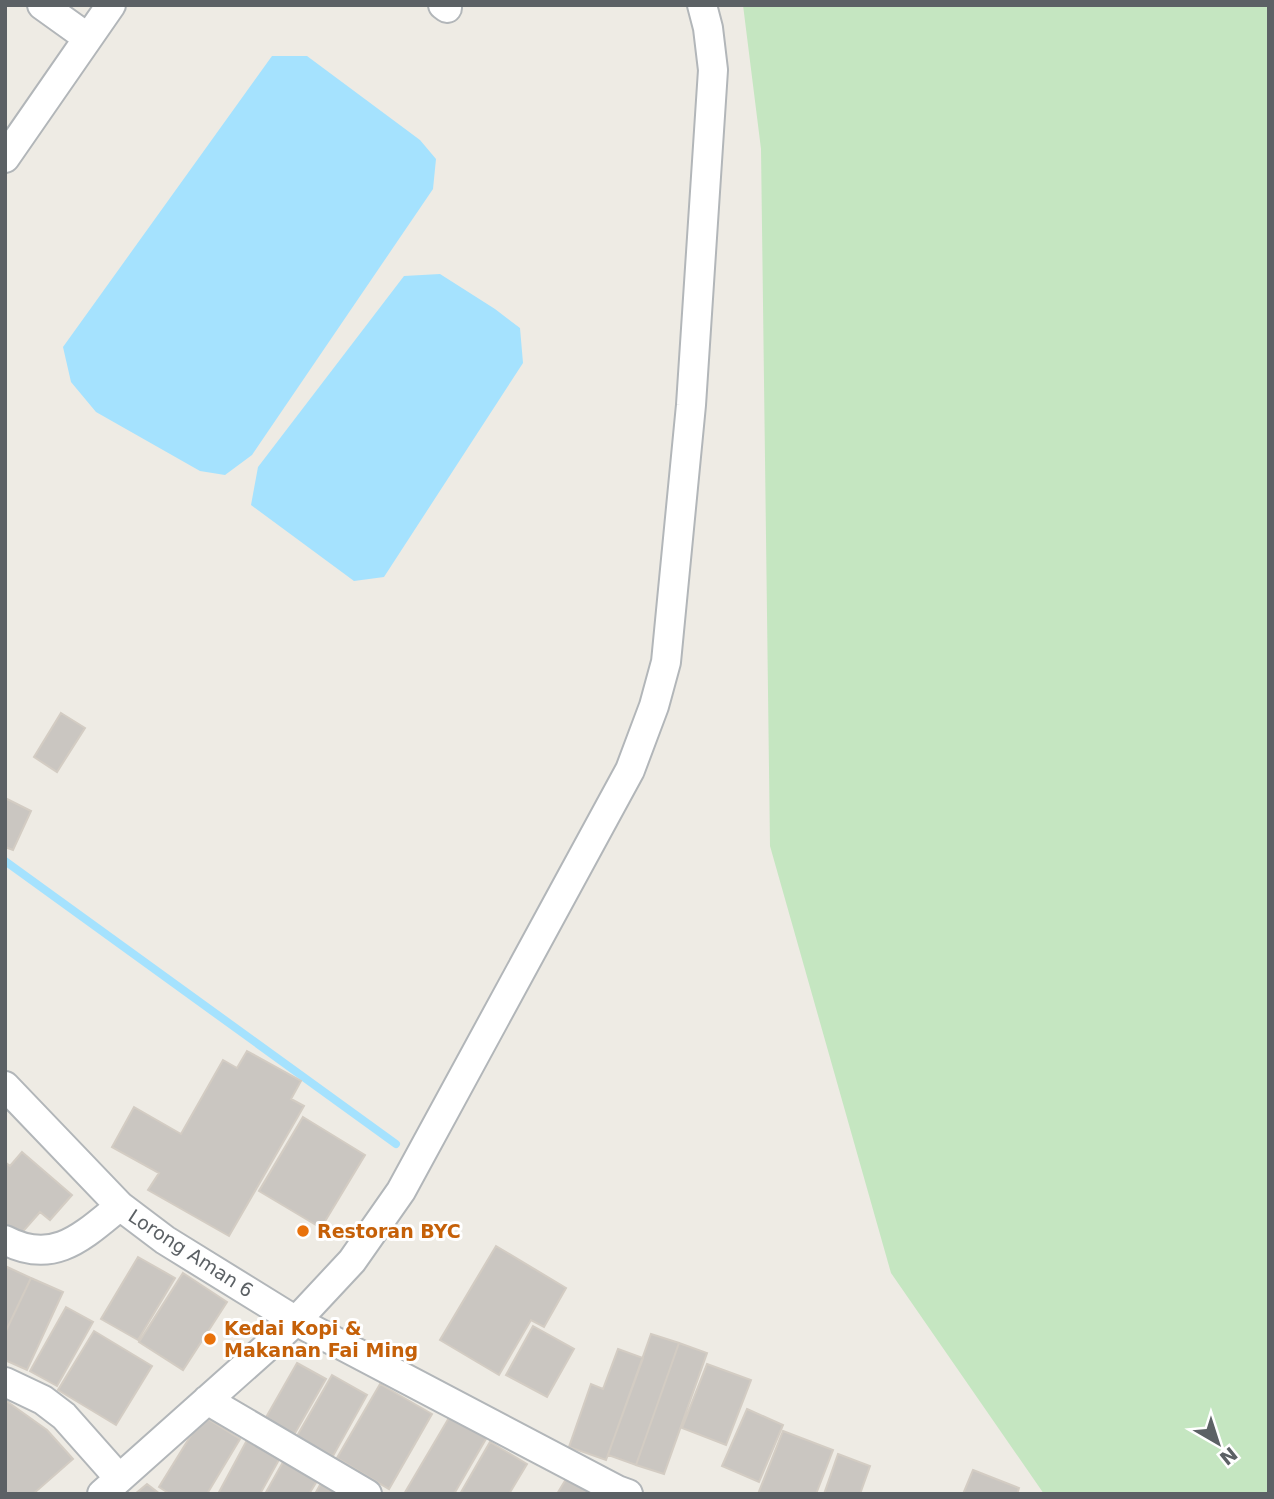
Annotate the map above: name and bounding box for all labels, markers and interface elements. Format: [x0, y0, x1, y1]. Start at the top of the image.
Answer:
street label: Lorong Aman 6 [124, 1204, 258, 1302]
place label: Restoran BYC [317, 1220, 461, 1242]
marker: Restoran BYC [295, 1223, 311, 1239]
place label: Kedai Kopi & Makanan Fai Ming [224, 1317, 418, 1361]
marker: Kedai Kopi & Makanan Fai Ming [202, 1331, 218, 1347]
north arrow [1183, 1408, 1253, 1478]
text: N [1216, 1443, 1242, 1470]

